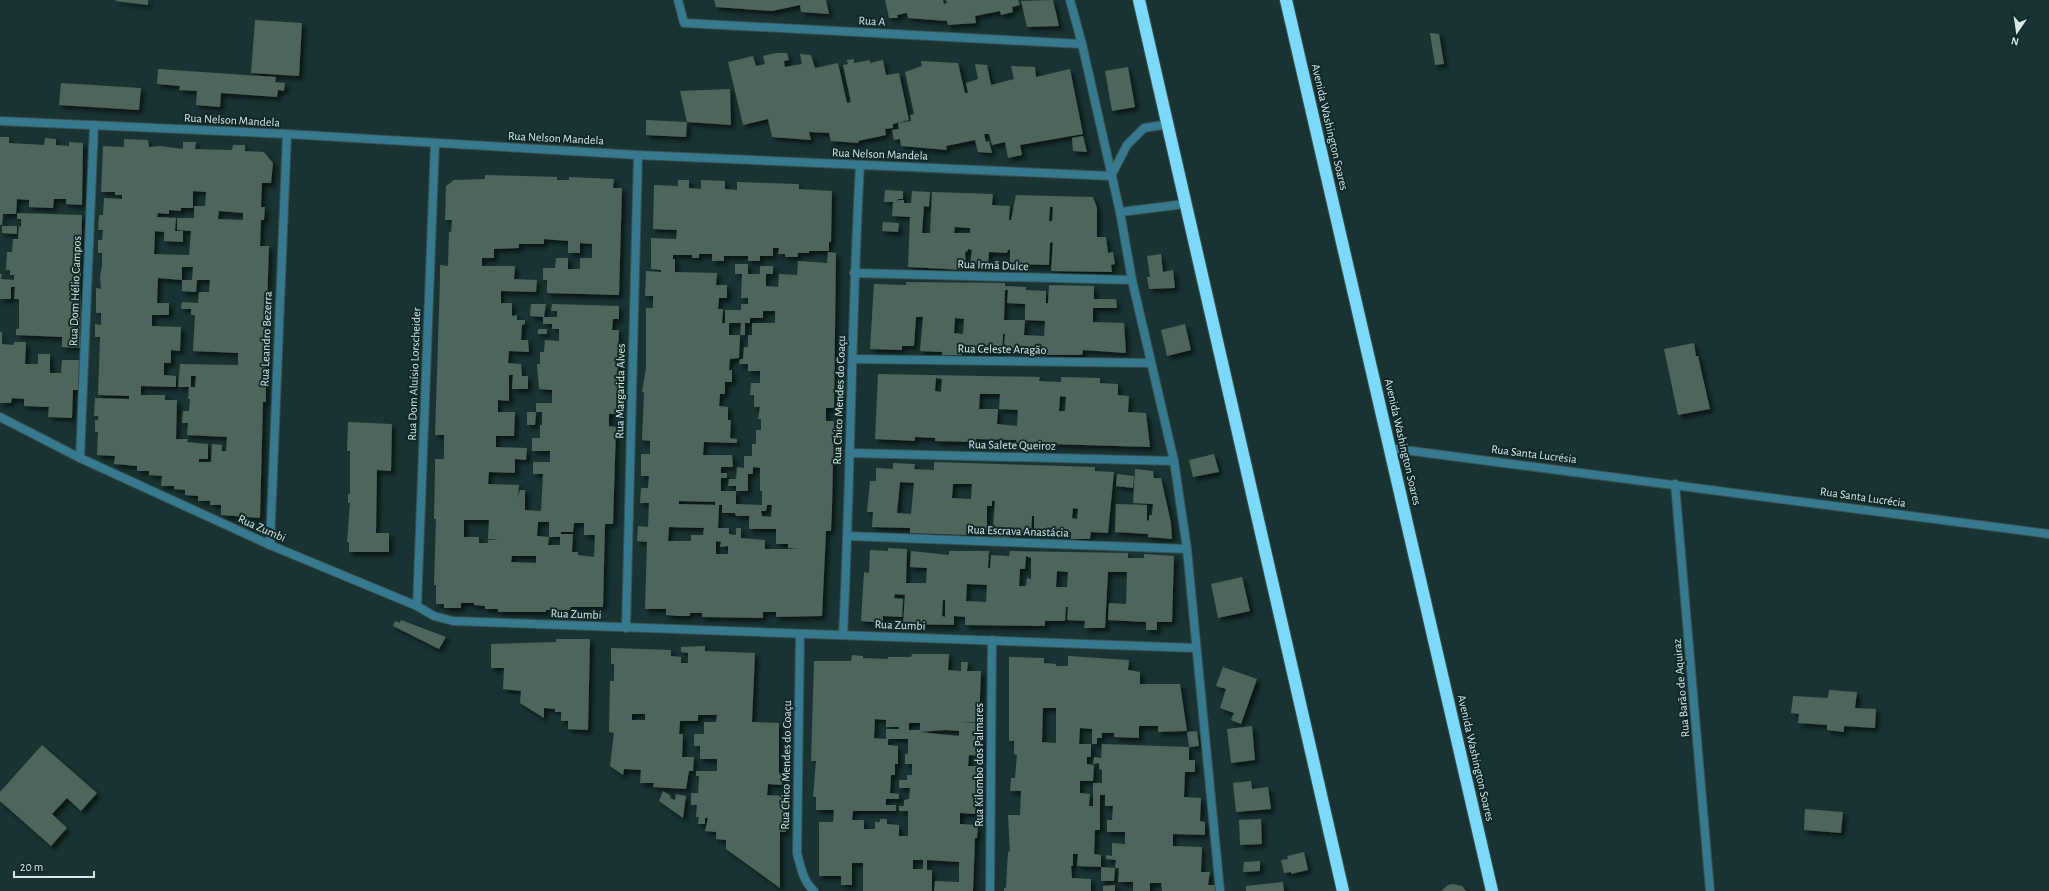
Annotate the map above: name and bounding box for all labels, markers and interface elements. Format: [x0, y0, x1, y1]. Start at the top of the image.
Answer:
north arrow [1997, 12, 2037, 52]
street label: Rua A [858, 14, 886, 28]
text: N [2010, 35, 2020, 47]
street label: Avenida Washington Soares [1310, 63, 1350, 191]
street label: Rua Nelson Mandela [184, 111, 281, 129]
street label: Rua Nelson Mandela [508, 129, 605, 147]
street label: Rua Nelson Mandela [832, 146, 929, 162]
street label: Rua Dom Hélio Campos [67, 236, 83, 346]
street label: Rua Irmã Dulce [957, 258, 1029, 272]
street label: Rua Leandro Bezerra [258, 291, 274, 387]
street label: Rua Dom Aluísio Lorscheider [406, 307, 422, 441]
street label: Rua Chico Mendes do Coaçu [831, 335, 847, 465]
street label: Rua Celeste Aragão [957, 342, 1047, 356]
street label: Rua Margarida Alves [613, 343, 627, 439]
street label: Avenida Washington Soares [1383, 378, 1423, 506]
street label: Rua Salete Queiroz [968, 438, 1056, 453]
street label: Rua Santa Lucrésia [1490, 443, 1578, 465]
street label: Rua Santa Lucrécia [1819, 485, 1907, 509]
street label: Rua Zumbi [236, 512, 288, 544]
street label: Rua Escrava Anastácia [967, 523, 1070, 539]
street label: Rua Zumbi [550, 607, 602, 621]
street label: Rua Zumbi [874, 618, 926, 632]
street label: Rua Barão de Aquiraz [1671, 638, 1691, 738]
street label: Avenida Washington Soares [1456, 694, 1496, 822]
street label: Rua Chico Mendes do Coaçu [779, 700, 793, 830]
street label: Rua Kilombo dos Palmares [973, 703, 985, 827]
scale bar [14, 853, 94, 879]
text: 20 m [20, 861, 43, 873]

